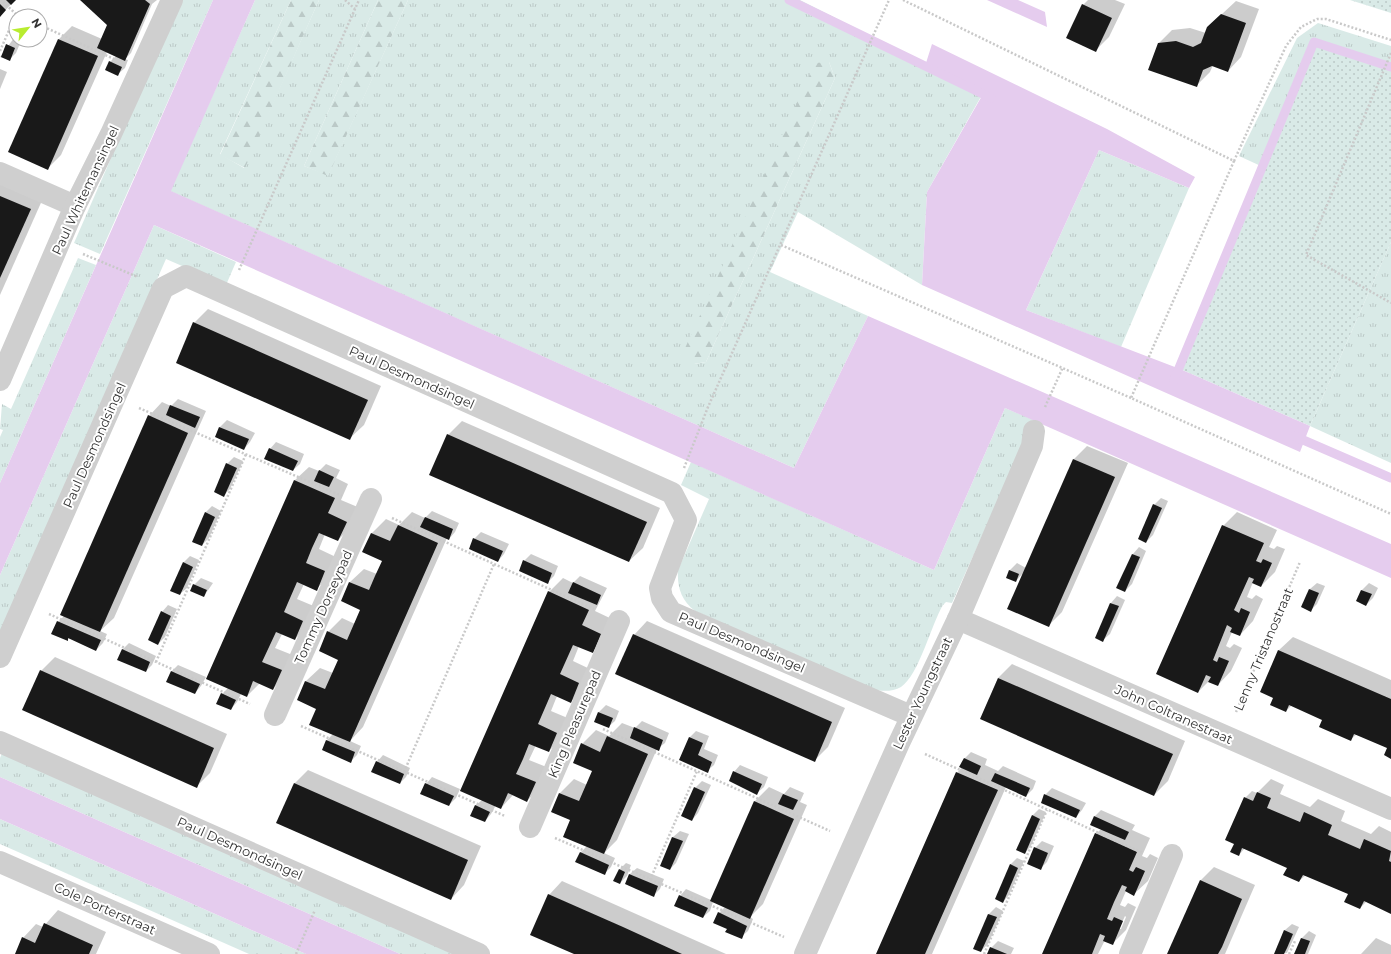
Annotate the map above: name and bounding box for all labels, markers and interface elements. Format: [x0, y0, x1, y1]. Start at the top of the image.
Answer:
north arrow [8, 8, 48, 48]
text: N [28, 16, 45, 30]
street label: Paul Whitemansingel [48, 123, 122, 257]
street label: Paul Desmondsingel [347, 342, 477, 412]
street label: Paul Desmondsingel [59, 380, 129, 510]
street label: Tommy Dorseypad [291, 547, 355, 667]
street label: Lenny Tristanostraat [1230, 585, 1296, 713]
street label: Paul Desmondsingel [676, 608, 808, 676]
street label: Lester Youngstraat [889, 634, 955, 752]
street label: King Pleasurepad [544, 668, 604, 780]
street label: John Coltranestraat [1112, 680, 1235, 747]
street label: Paul Desmondsingel [175, 813, 305, 883]
street label: Cole Porterstraat [52, 878, 158, 938]

